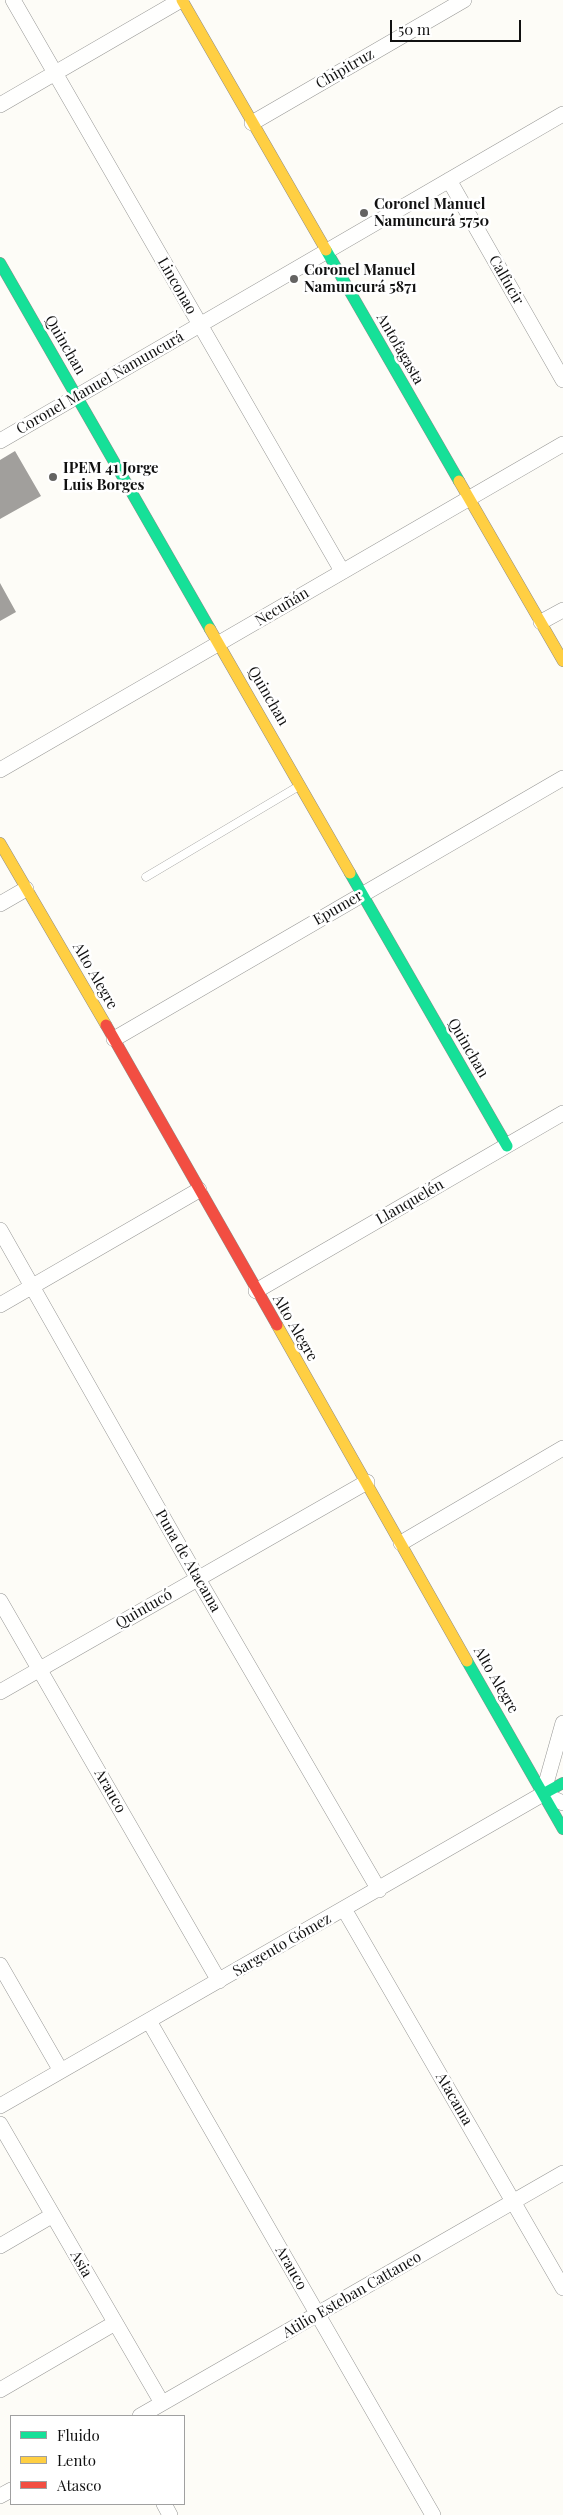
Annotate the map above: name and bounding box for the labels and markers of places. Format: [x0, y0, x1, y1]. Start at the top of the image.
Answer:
place label: Coronel Manuel Namuncurá 5750 [374, 195, 489, 230]
marker: Coronel Manuel Namuncurá 5750 [358, 207, 370, 219]
place label: Coronel Manuel Namuncurá 5871 [304, 261, 417, 296]
marker: Coronel Manuel Namuncurá 5871 [288, 273, 300, 285]
place label: IPEM 41 Jorge Luis Borges [63, 459, 159, 494]
marker: IPEM 41 Jorge Luis Borges [47, 471, 59, 483]

